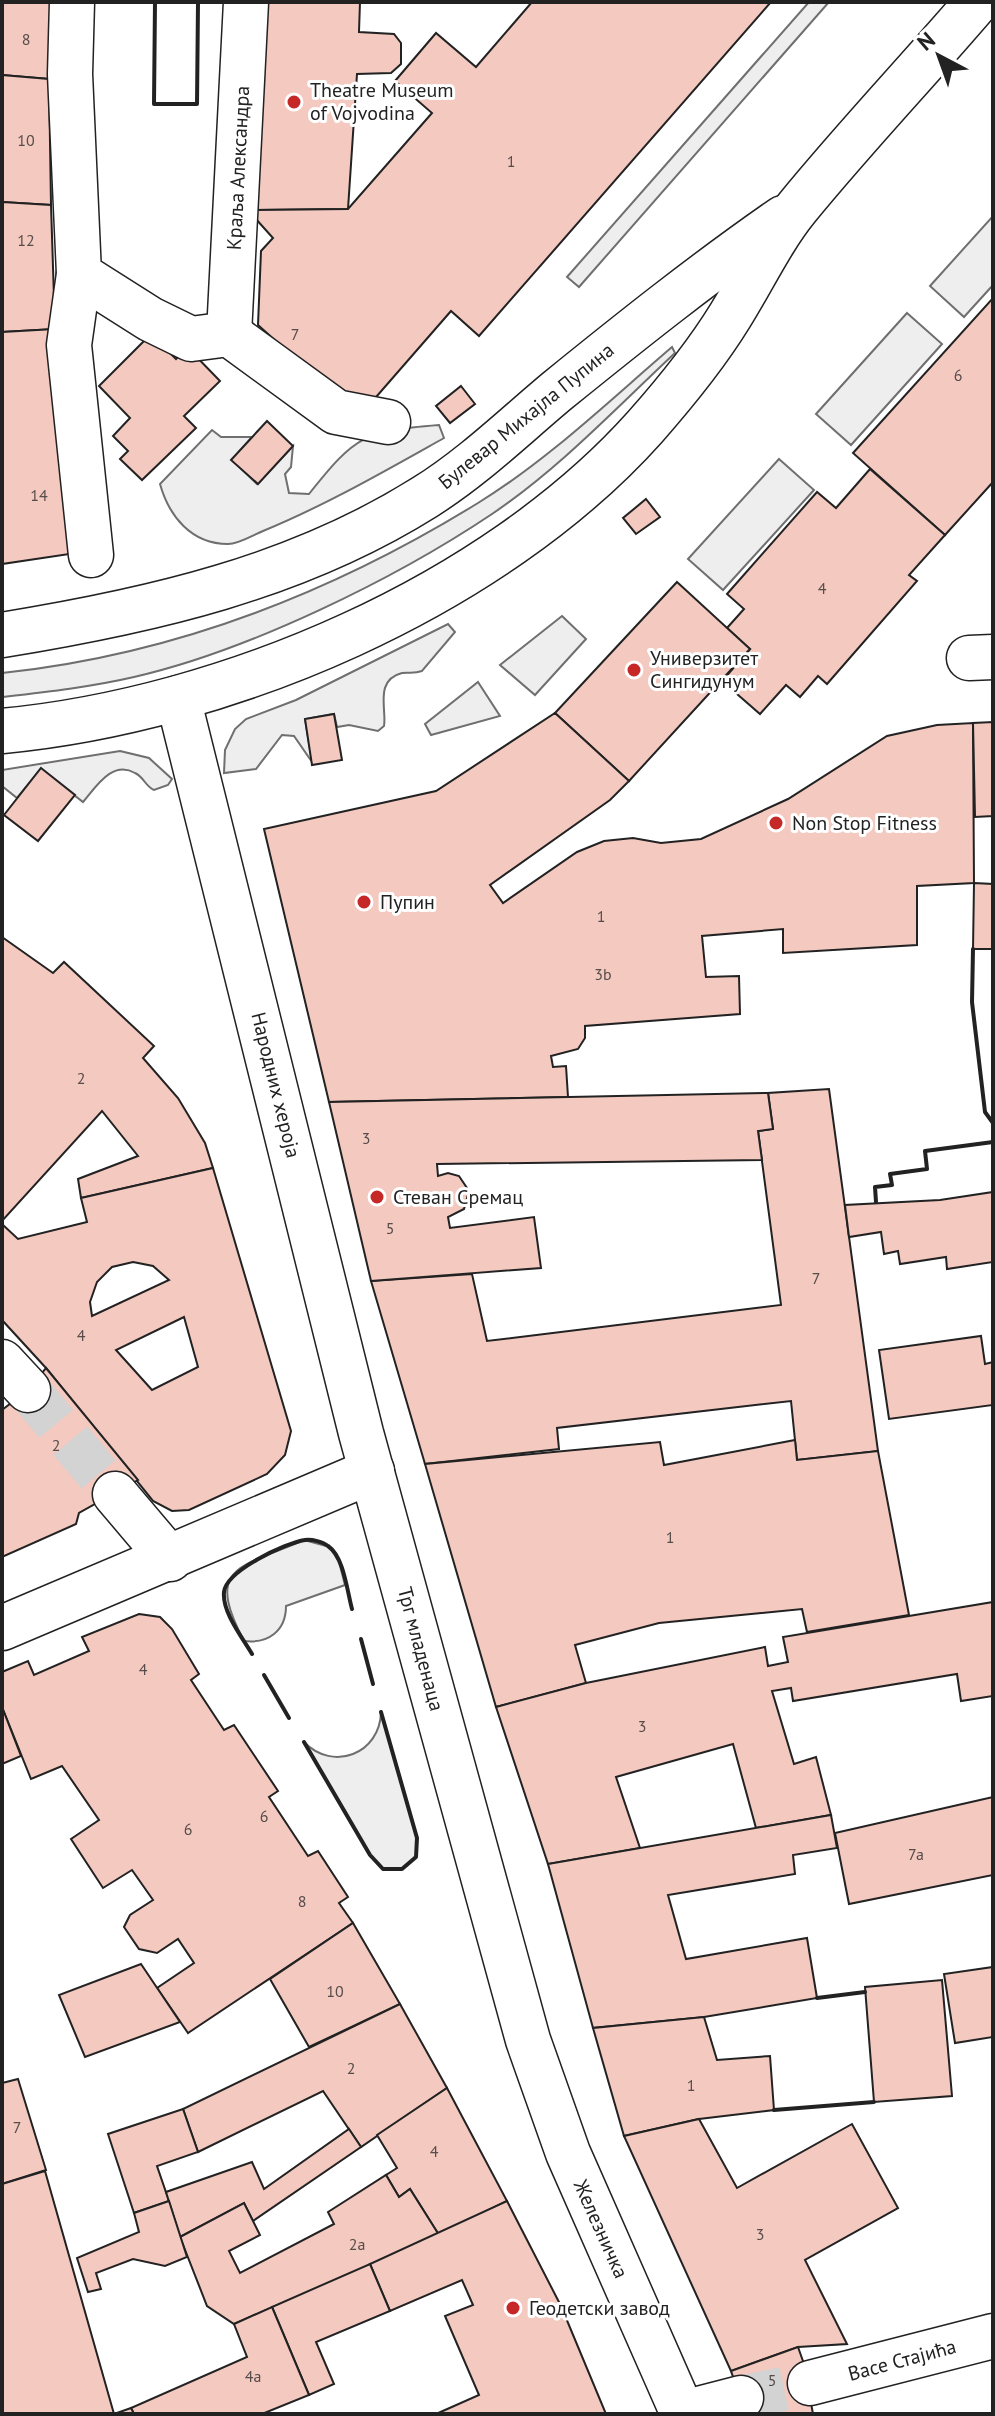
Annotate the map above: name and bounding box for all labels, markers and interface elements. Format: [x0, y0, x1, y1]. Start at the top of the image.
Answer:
north arrow [899, 16, 979, 96]
text: N [911, 26, 941, 56]
house number: 8 [22, 29, 30, 49]
place label: Theatre Museum of Vojvodina [310, 77, 453, 126]
street label: Краља Александра [221, 85, 255, 251]
marker: Theatre Museum of Vojvodina [285, 93, 303, 111]
house number: 10 [17, 130, 35, 150]
house number: 1 [507, 151, 515, 171]
house number: 12 [17, 230, 35, 250]
house number: 7 [291, 324, 299, 344]
street label: Булевар Михајла Пупина [433, 337, 619, 495]
house number: 6 [954, 365, 962, 385]
house number: 14 [30, 485, 48, 505]
house number: 4 [818, 578, 827, 598]
place label: Универзитет Сингидунум [650, 645, 758, 694]
marker: Универзитет Сингидунум [625, 661, 643, 679]
place label: Non Stop Fitness [792, 810, 937, 836]
marker: Non Stop Fitness [767, 814, 785, 832]
place label: Пупин [380, 889, 435, 915]
marker: Пупин [355, 893, 373, 911]
house number: 1 [597, 906, 605, 926]
house number: 3b [594, 964, 612, 984]
street label: Народних хероја [245, 1009, 307, 1161]
house number: 2 [77, 1068, 85, 1088]
house number: 3 [362, 1128, 370, 1148]
place label: Стеван Сремац [393, 1184, 523, 1210]
marker: Стеван Сремац [368, 1188, 386, 1206]
house number: 5 [386, 1218, 394, 1238]
house number: 7 [812, 1268, 820, 1288]
house number: 4 [77, 1325, 86, 1345]
house number: 2 [52, 1435, 60, 1455]
house number: 1 [666, 1527, 674, 1547]
street label: Трг младенаца [392, 1584, 450, 1714]
house number: 4 [139, 1659, 148, 1679]
house number: 3 [638, 1716, 646, 1736]
house number: 6 [260, 1806, 268, 1826]
house number: 6 [184, 1819, 192, 1839]
house number: 7a [908, 1844, 924, 1864]
house number: 8 [298, 1891, 306, 1911]
house number: 10 [326, 1981, 344, 2001]
house number: 2 [347, 2058, 355, 2078]
house number: 1 [687, 2075, 695, 2095]
house number: 7 [13, 2117, 21, 2137]
house number: 4 [430, 2141, 439, 2161]
street label: Железничка [567, 2175, 634, 2282]
house number: 3 [756, 2224, 764, 2244]
house number: 2a [349, 2234, 365, 2254]
place label: Геодетски завод [529, 2295, 670, 2321]
marker: Геодетски завод [504, 2299, 522, 2317]
street label: Васе Стајића [845, 2333, 959, 2387]
house number: 4a [245, 2366, 261, 2386]
house number: 5 [768, 2370, 776, 2390]

